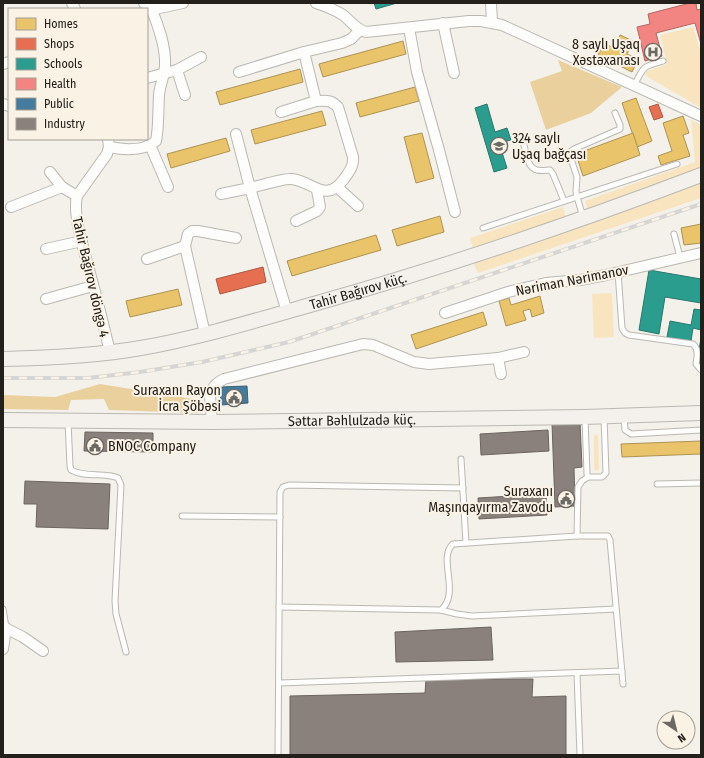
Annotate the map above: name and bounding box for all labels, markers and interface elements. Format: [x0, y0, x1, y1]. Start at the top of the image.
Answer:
legend [8, 8, 148, 140]
text: Homes [44, 17, 78, 31]
place label: 8 saylı Uşaq Xəstəxanası [572, 36, 640, 69]
text: Shops [44, 37, 74, 51]
hospital icon: 8 saylı Uşaq Xəstəxanası [643, 42, 663, 62]
text: Schools [44, 57, 82, 71]
text: Health [44, 77, 76, 91]
text: Public [44, 97, 74, 111]
text: Industry [44, 117, 85, 131]
place label: 324 saylı Uşaq bağçası [512, 130, 586, 163]
school or university icon: 324 saylı Uşaq bağçası [489, 136, 509, 156]
street label: Tahir Bağırov döngə 4 [68, 215, 113, 339]
street label: Nəriman Nərimanov [514, 261, 631, 300]
street label: Tahir Bağırov küç. [308, 269, 409, 314]
place label: Suraxanı Rayon İcra Şöbəsi [133, 382, 221, 415]
public building icon: Suraxanı Rayon İcra Şöbəsi [224, 388, 244, 408]
street label: Səttar Bəhlulzadə küç. [288, 411, 416, 430]
public building icon: BNOC Company [85, 436, 105, 456]
place label: BNOC Company [108, 438, 197, 455]
place label: Suraxanı Maşınqayırma Zavodu [428, 483, 553, 516]
public building icon: Suraxanı Maşınqayırma Zavodu [556, 489, 576, 509]
north arrow [656, 710, 696, 750]
text: N [675, 731, 688, 745]

